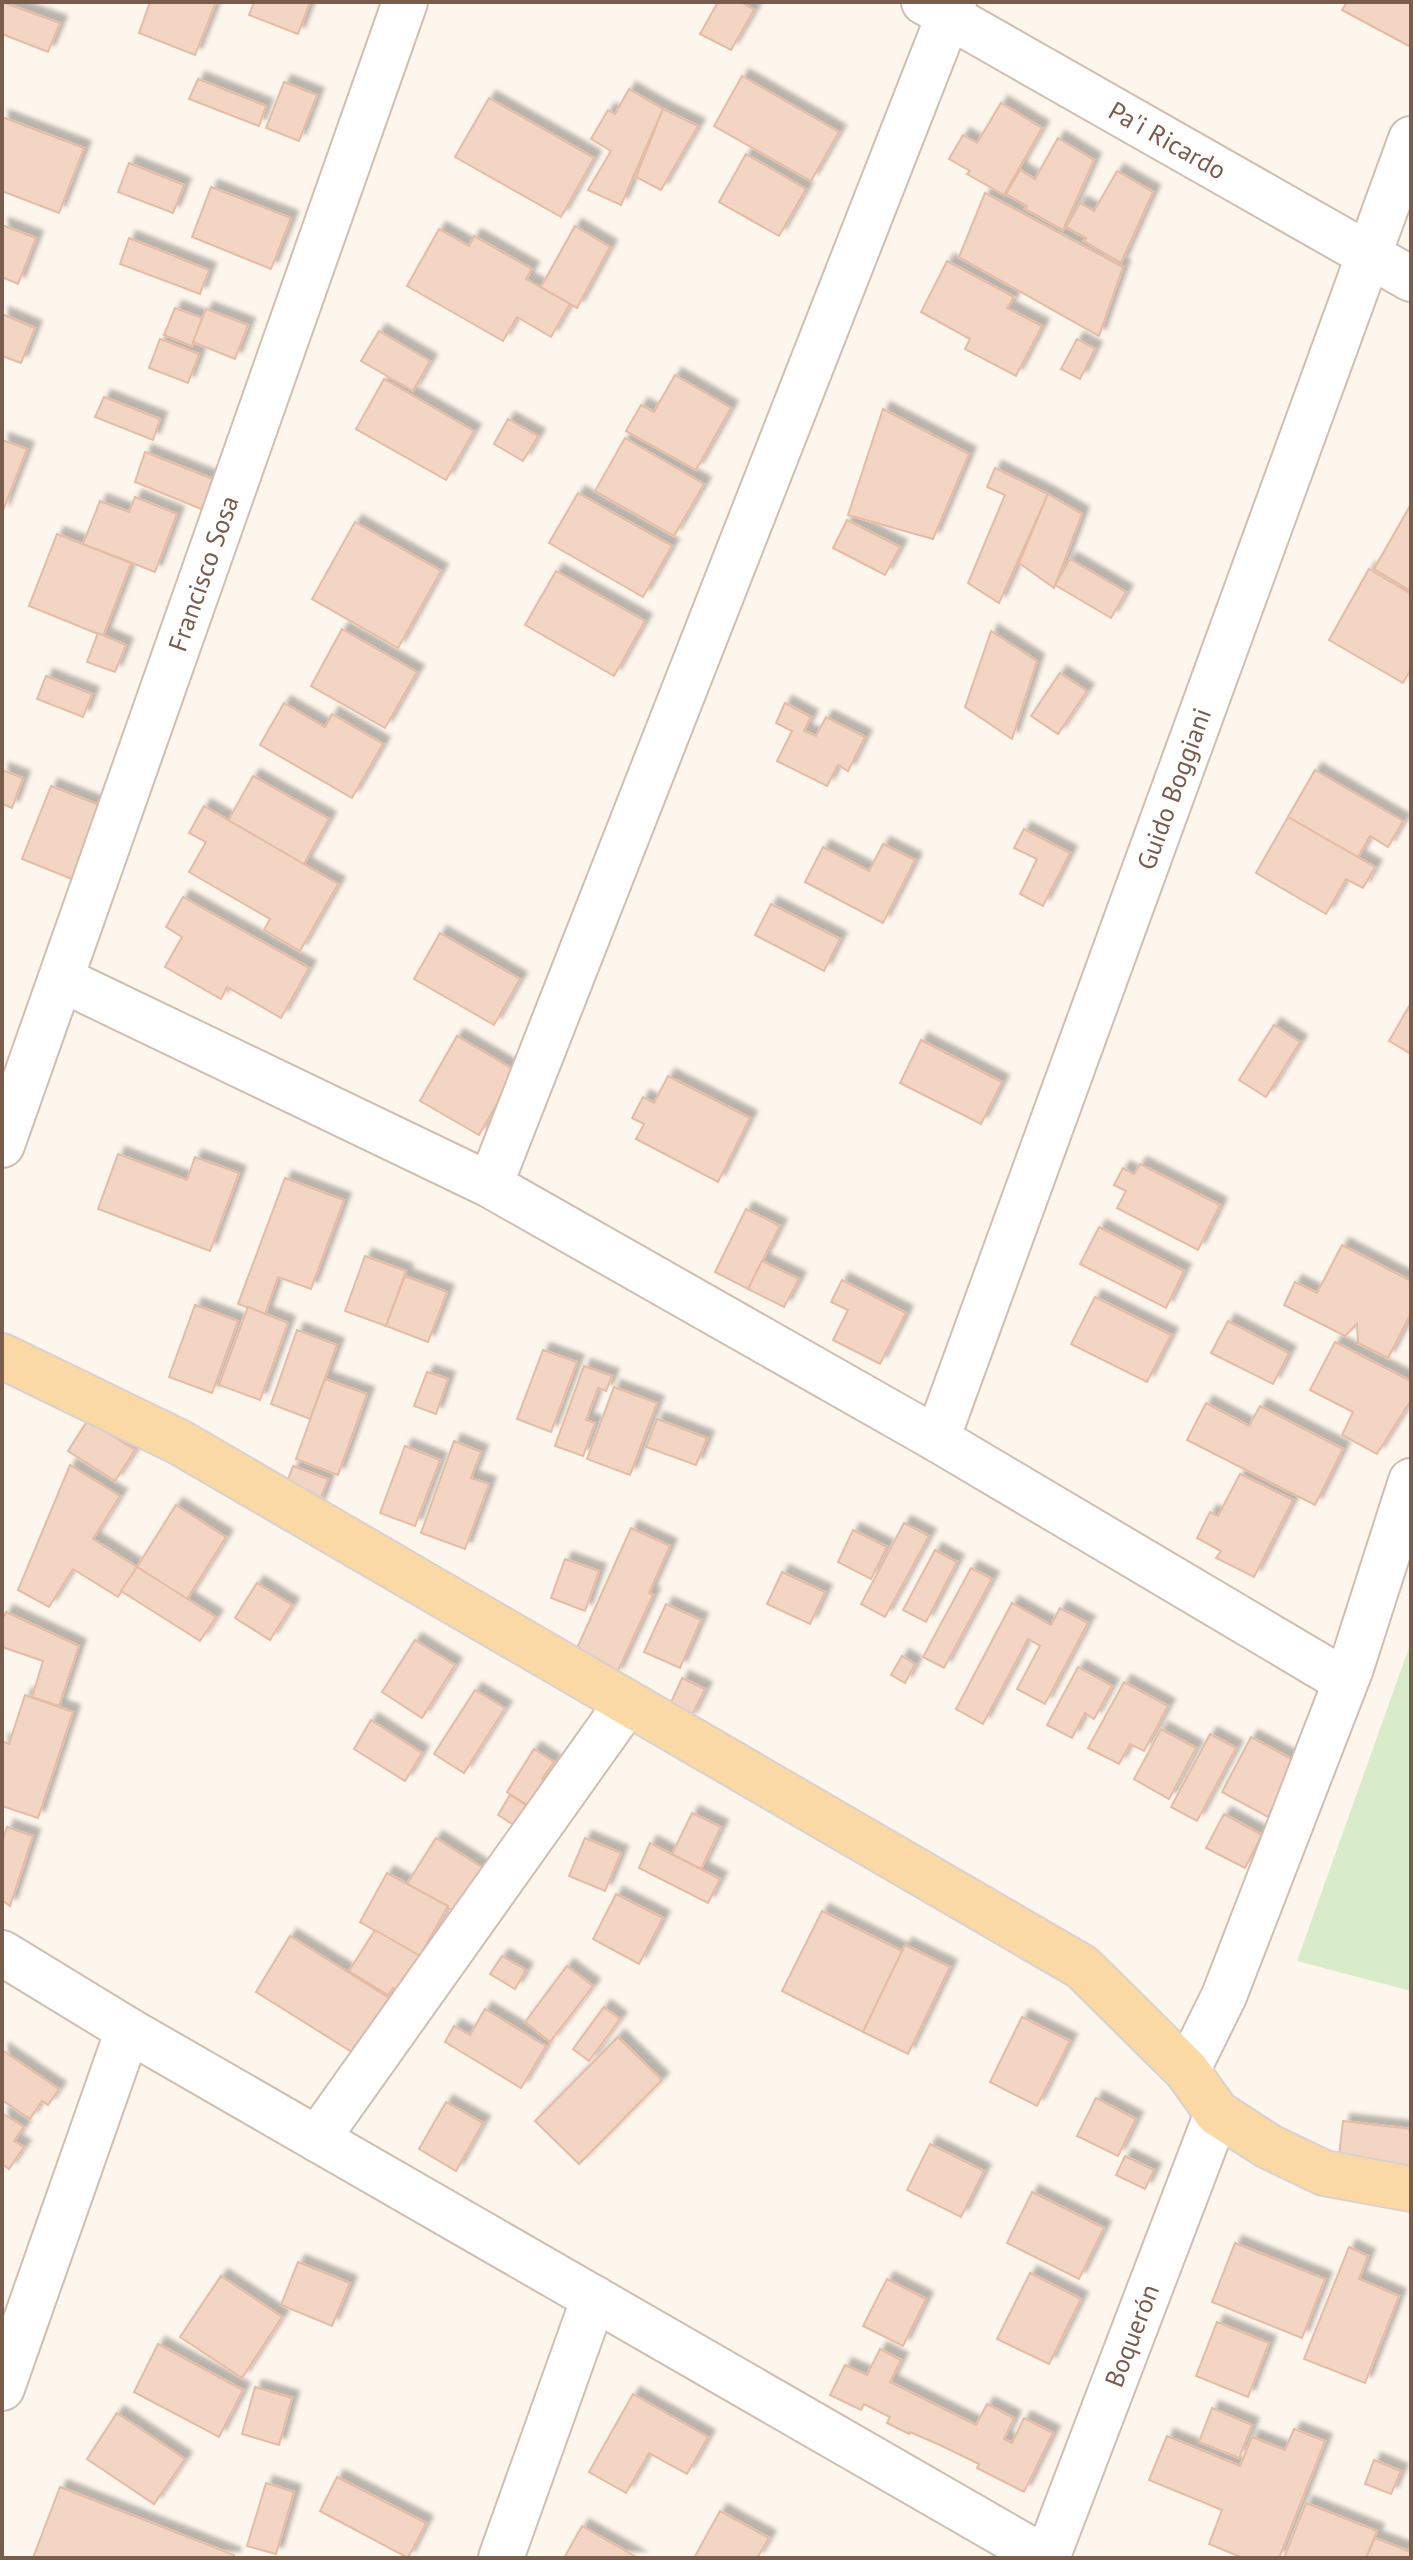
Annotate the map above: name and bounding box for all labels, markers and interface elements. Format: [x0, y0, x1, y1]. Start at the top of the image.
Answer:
street label: Pa'i Ricardo [1103, 94, 1232, 186]
street label: Francisco Sosa [160, 491, 246, 656]
street label: Guido Boggiani [1129, 703, 1218, 874]
street label: Boquerón [1097, 2279, 1166, 2392]

